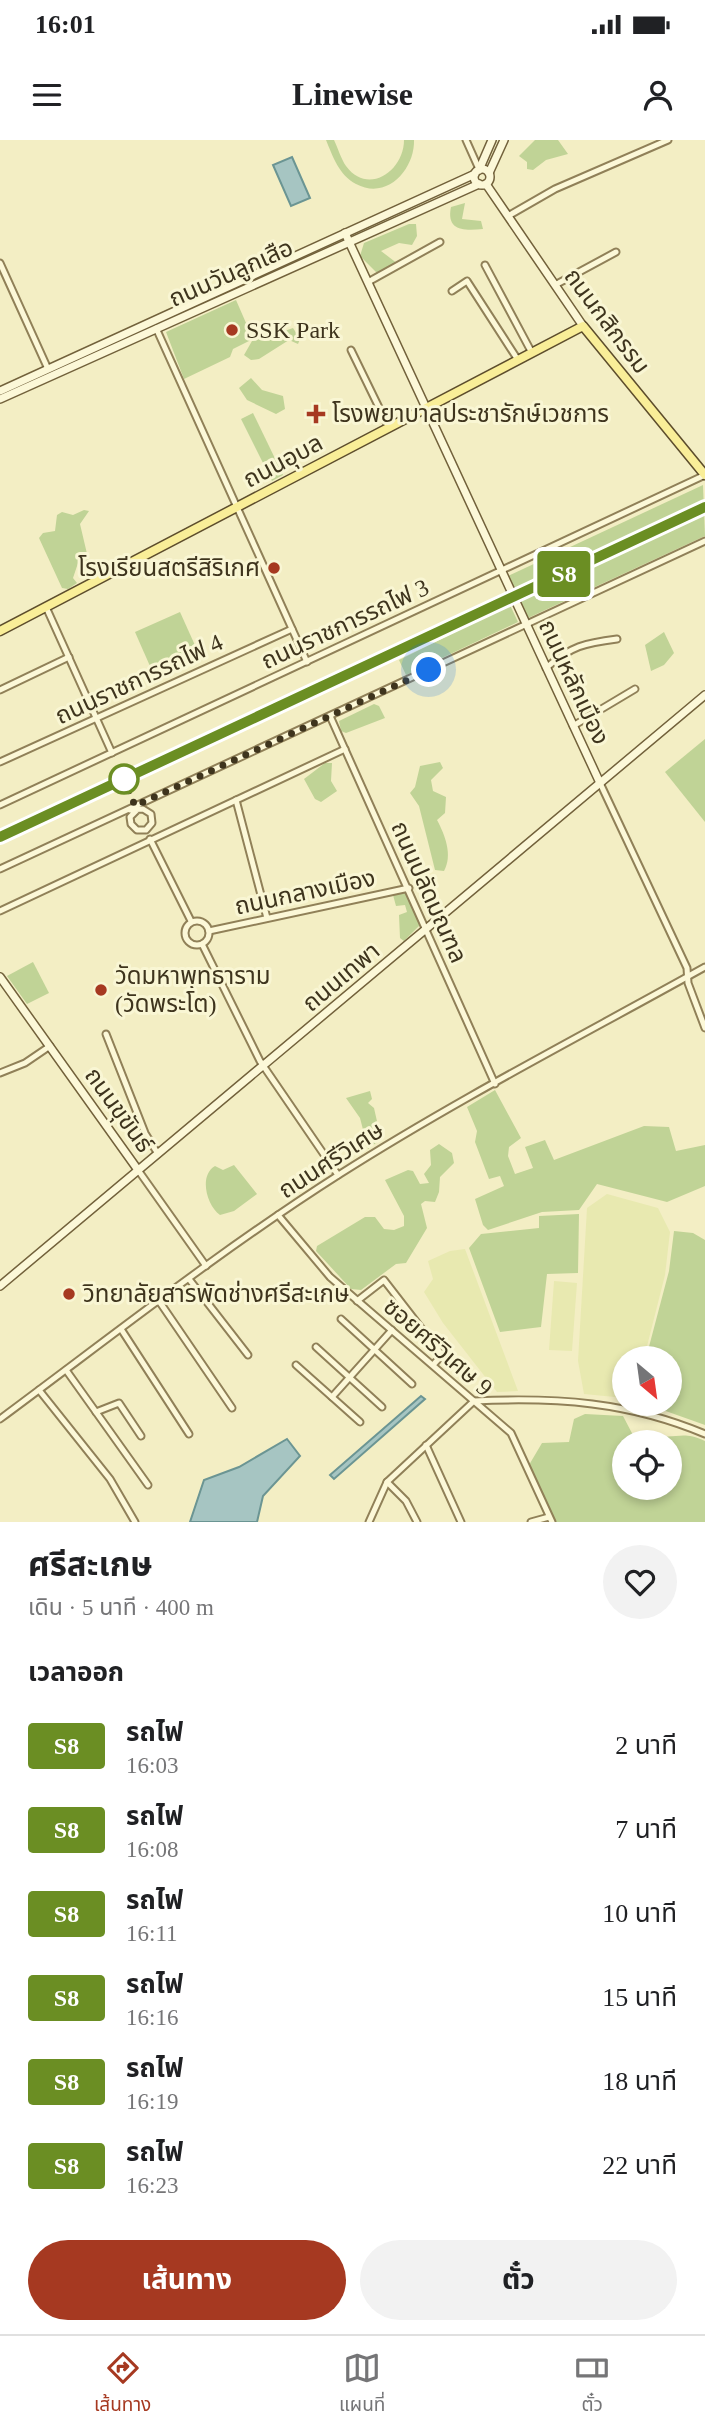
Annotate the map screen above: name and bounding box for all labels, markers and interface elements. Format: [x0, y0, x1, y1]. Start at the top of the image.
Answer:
text: 16:01 [35, 10, 96, 39]
icon: menu [28, 76, 66, 114]
text: Linewise [292, 76, 413, 112]
icon: person [639, 76, 677, 114]
street label: ถนนวันลูกเสือ [165, 234, 298, 314]
street label: ถนนกสิกรรม [559, 263, 655, 379]
place label: SSK Park [246, 317, 340, 343]
marker: SSK Park [224, 322, 240, 338]
place label: โรงพยาบาลประชารักษ์เวชการ [332, 401, 609, 427]
marker: โรงพยาบาลประชารักษ์เวชการ [306, 404, 326, 424]
street label: ถนนอุบล [239, 429, 328, 494]
line badge: S8 [532, 551, 596, 597]
place label: โรงเรียนสตรีสิริเกศ [78, 555, 260, 581]
marker: โรงเรียนสตรีสิริเกศ [266, 560, 282, 576]
text: S8 [551, 561, 577, 587]
street label: ถนนราชการรถไฟ 3 [257, 574, 433, 674]
street label: ถนนหลักเมือง [534, 616, 614, 748]
street label: ถนนราชการรถไฟ 4 [51, 629, 227, 729]
your location [411, 652, 446, 687]
unlabelled marker [109, 764, 139, 794]
street label: ถนนปลัดมณฑล [386, 817, 472, 967]
street label: ถนนกลางเมือง [232, 864, 378, 920]
street label: ถนนเทพา [297, 937, 385, 1017]
place label: วัดมหาพุทธาราม (วัดพระโต) [115, 963, 270, 1017]
marker: วัดมหาพุทธาราม (วัดพระโต) [93, 982, 109, 998]
street label: ถนนขุขันธ์ [78, 1063, 159, 1159]
street label: ถนนศรีวิเศษ [274, 1116, 388, 1204]
place label: วิทยาลัยสารพัดช่างศรีสะเกษ [82, 1280, 349, 1307]
marker: วิทยาลัยสารพัดช่างศรีสะเกษ [61, 1286, 77, 1302]
street label: ซอยศรีวิเศษ 9 [378, 1293, 498, 1401]
north arrow [612, 1346, 682, 1416]
map controls [612, 1346, 682, 1500]
button: locate [612, 1430, 682, 1500]
button: heart [603, 1545, 677, 1619]
text: ศรีสะเกษ [28, 1547, 153, 1583]
text: เดิน · 5 นาที · 400 m [28, 1595, 214, 1620]
text: เวลาออก [28, 1658, 124, 1687]
text: รถไฟ [126, 1718, 183, 1747]
text: 2 นาที [615, 1731, 677, 1760]
text: S8 [54, 1733, 79, 1759]
text: 16:03 [126, 1753, 178, 1778]
text: รถไฟ [126, 1802, 183, 1831]
text: 7 นาที [615, 1815, 677, 1844]
text: S8 [54, 1817, 79, 1843]
text: 16:08 [126, 1837, 178, 1862]
text: รถไฟ [126, 1886, 183, 1915]
text: 10 นาที [602, 1899, 677, 1928]
text: S8 [54, 1901, 79, 1927]
text: 16:11 [126, 1921, 178, 1946]
text: รถไฟ [126, 1970, 183, 1999]
text: 15 นาที [602, 1983, 677, 2012]
text: S8 [54, 1985, 79, 2011]
text: 16:16 [126, 2005, 178, 2030]
text: รถไฟ [126, 2054, 183, 2083]
text: 18 นาที [602, 2067, 677, 2096]
text: S8 [54, 2069, 79, 2095]
text: 16:19 [126, 2089, 178, 2114]
text: รถไฟ [126, 2138, 183, 2167]
text: 22 นาที [602, 2151, 677, 2180]
text: S8 [54, 2153, 79, 2179]
text: 16:23 [126, 2173, 178, 2198]
button: เส้นทาง [28, 2240, 346, 2320]
button: ตั๋ว [360, 2240, 677, 2320]
tab: เส้นทาง [94, 2349, 151, 2420]
tab: แผนที่ [339, 2349, 385, 2420]
tab: ตั๋ว [573, 2349, 611, 2420]

